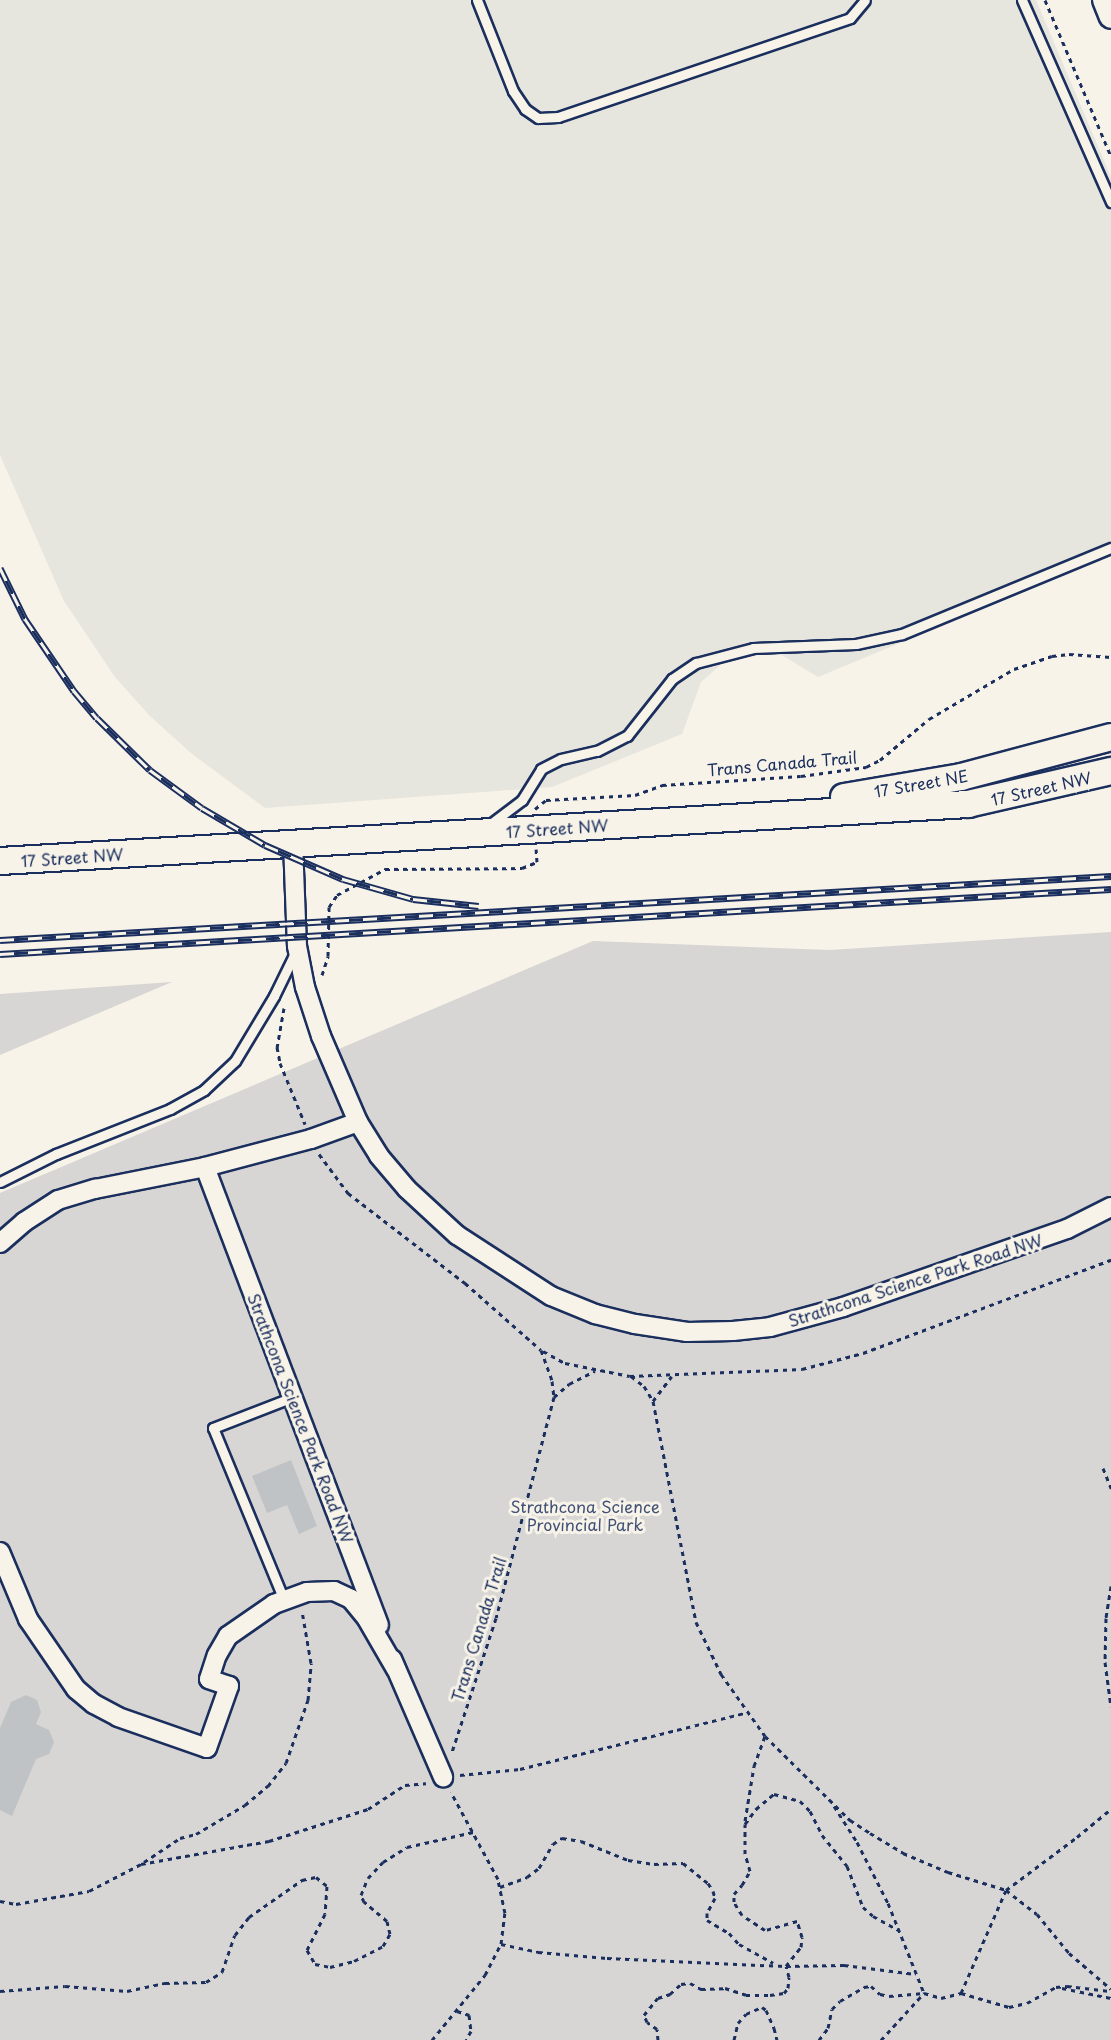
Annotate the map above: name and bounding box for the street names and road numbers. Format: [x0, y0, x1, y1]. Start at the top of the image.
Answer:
street label: Trans Canada Trail [706, 747, 858, 779]
street label: 17 Street NE [872, 765, 970, 801]
street label: 17 Street NW [989, 767, 1093, 809]
street label: 17 Street NW [505, 815, 609, 841]
street label: 17 Street NW [20, 844, 124, 870]
street label: Strathcona Science Park Road NW [785, 1229, 1045, 1331]
street label: Strathcona Science Park Road NW [244, 1290, 358, 1546]
street label: Trans Canada Trail [447, 1554, 509, 1704]

